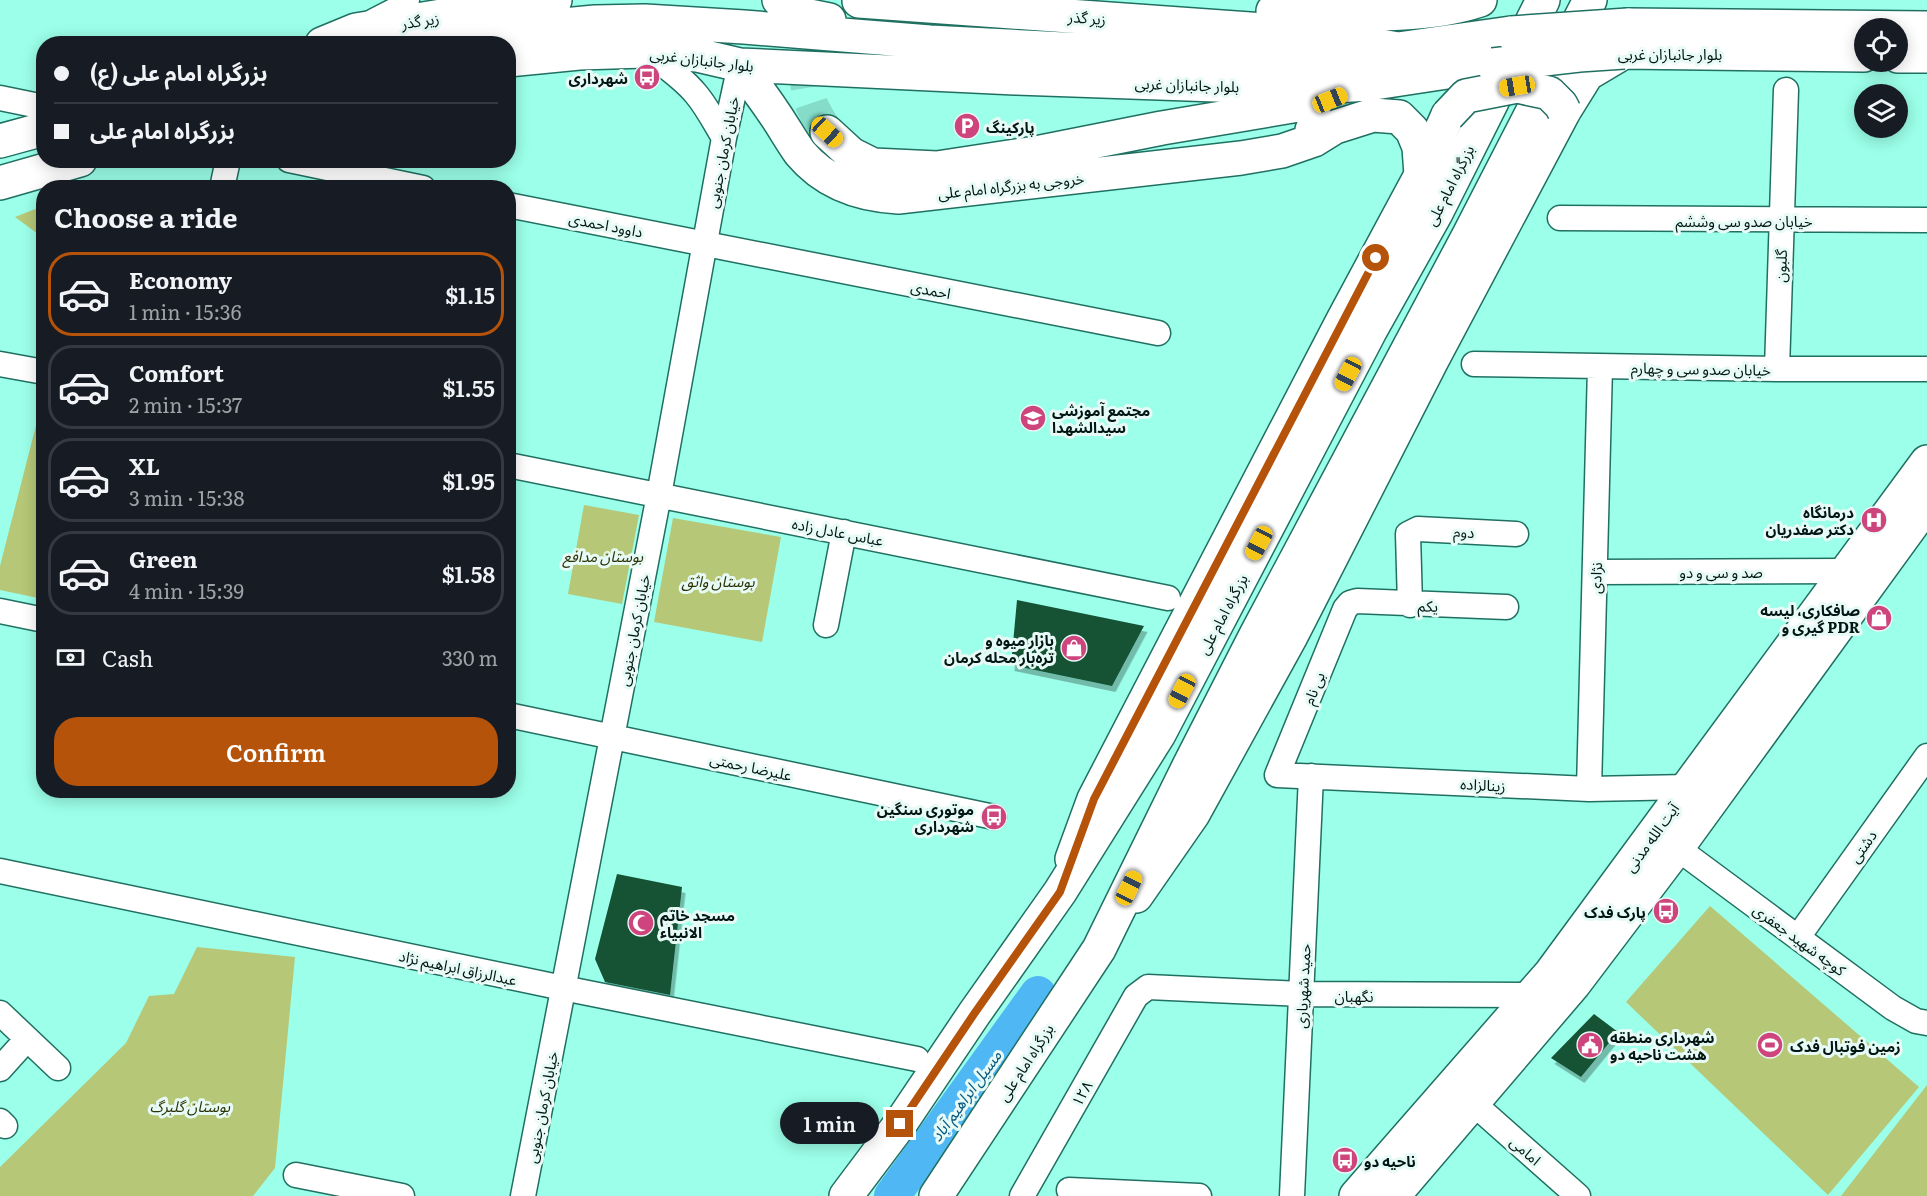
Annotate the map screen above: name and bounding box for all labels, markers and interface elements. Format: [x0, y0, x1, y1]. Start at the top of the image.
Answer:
street label: زیر گذر [1066, 4, 1107, 30]
street label: زیر گذر [398, 6, 441, 34]
map controls [1854, 18, 1908, 138]
button: locate [1854, 18, 1908, 72]
street label: بلوار جانبازان غربی [649, 41, 755, 77]
street label: بلوار جانبازان غربی [1618, 42, 1722, 65]
text: بزرگراه امام علی (ع) [90, 55, 267, 88]
bus stop icon: شهرداری [632, 62, 662, 92]
place label: شهرداری [569, 66, 628, 89]
street label: بلوار جانبازان غربی [1134, 71, 1240, 97]
car [1498, 74, 1536, 98]
button: layers [1854, 84, 1908, 138]
car [1310, 85, 1350, 115]
street label: خیابان کرمان جنوبی [700, 94, 744, 210]
parking icon: پارکینگ [952, 111, 982, 141]
text: بزرگراه امام علی [90, 113, 235, 146]
car [808, 113, 846, 151]
place label: پارکینگ [986, 115, 1035, 138]
street label: بزرگراه امام علی [1419, 140, 1480, 230]
street label: خروجی به بزرگراه امام علی [937, 166, 1086, 205]
text: Choose a ride [54, 196, 237, 236]
street label: داوود احمدی [567, 206, 645, 242]
street label: خیابان صدو سی وششم [1675, 209, 1813, 233]
route start [1362, 244, 1389, 271]
street label: گلبون [1768, 248, 1792, 283]
text: Economy [129, 263, 232, 296]
icon: car [57, 267, 111, 321]
street label: احمدی [909, 274, 953, 304]
text: $1.15 [445, 278, 495, 311]
text: 1 min · 15:36 [129, 296, 241, 326]
car [1332, 354, 1364, 394]
street label: خیابان صدو سی و چهارم [1631, 355, 1771, 382]
text: Comfort [129, 356, 224, 389]
icon: car [57, 360, 111, 414]
text: $1.55 [443, 371, 495, 404]
text: 2 min · 15:37 [129, 389, 242, 419]
place label: مجتمع آموزشی سیدالشهدا [1052, 398, 1150, 438]
school or university icon: مجتمع آموزشی سیدالشهدا [1018, 403, 1048, 433]
text: XL [129, 449, 160, 482]
icon: car [57, 453, 111, 507]
text: $1.95 [442, 464, 495, 497]
text: 3 min · 15:38 [129, 482, 244, 512]
place label: درمانگاه دکتر صفدریان [1765, 500, 1854, 540]
hospital icon: درمانگاه دکتر صفدریان [1859, 505, 1889, 535]
street label: عباس عادل زاده [790, 511, 886, 551]
street label: دوم [1453, 519, 1475, 544]
car [1243, 523, 1275, 563]
text: Green [129, 542, 198, 575]
park label: بوستان مدافع [562, 544, 644, 568]
icon: car [57, 546, 111, 600]
text: $1.58 [442, 557, 495, 590]
street label: صد و سی و دو [1679, 560, 1763, 583]
street label: نژادی [1583, 562, 1607, 594]
park label: بوستان واثق [682, 569, 755, 592]
street label: بزرگراه امام علی [1191, 570, 1254, 659]
street label: خیابان کرمان جنوبی [611, 572, 655, 688]
text: 4 min · 15:39 [129, 575, 244, 605]
street label: یکم [1417, 593, 1439, 618]
place label: صافکاری، لیسه گیری و PDR [1760, 598, 1860, 638]
shop icon: صافکاری، لیسه گیری و PDR [1864, 603, 1894, 633]
place label: بازار میوه و تره‌بار محله کرمان [944, 628, 1055, 668]
shop icon: بازار میوه و تره‌بار محله کرمان [1059, 633, 1089, 663]
icon: cash [54, 641, 87, 674]
text: Cash [102, 641, 153, 674]
text: 330 m [442, 642, 498, 672]
street label: بی نام [1296, 668, 1331, 708]
car [1166, 671, 1198, 711]
button: Confirm [54, 717, 498, 786]
street label: علیرضا رحمتی [708, 746, 794, 786]
street label: زینالزاده [1460, 771, 1506, 797]
place label: موتوری سنگین شهرداری [877, 797, 974, 837]
street label: آیت الله مدنی [1618, 797, 1684, 876]
bus stop icon: موتوری سنگین شهرداری [979, 802, 1009, 832]
street label: دشتی [1842, 825, 1882, 867]
car [1113, 868, 1145, 908]
bus stop icon: پارک فدک [1651, 896, 1681, 926]
street label: کوچه شهید جعفری [1749, 897, 1852, 981]
place label: پارک فدک [1584, 900, 1646, 923]
place label: مسجد خاتم الانبیاء [660, 903, 735, 943]
mosque icon: مسجد خاتم الانبیاء [626, 908, 656, 938]
street label: عبدالرزاق ابراهیم نژاد [397, 943, 520, 992]
street label: حمید شهریاری [1288, 943, 1316, 1029]
street label: نگهبان [1334, 984, 1374, 1007]
street label: بزرگراه امام علی [991, 1019, 1060, 1106]
place label: شهرداری منطقه هشت ناحیه دو [1610, 1025, 1715, 1065]
public building icon: شهرداری منطقه هشت ناحیه دو [1575, 1030, 1605, 1060]
sports icon: زمین فوتبال فدک [1755, 1030, 1785, 1060]
place label: زمین فوتبال فدک [1790, 1034, 1901, 1057]
water label: مسیل ابراهیم آباد [924, 1044, 1008, 1147]
street label: خیابان کرمان جنوبی [519, 1049, 563, 1165]
street label: ۱۲۸ [1065, 1076, 1098, 1110]
park label: بوستان گلبرگ [150, 1094, 231, 1117]
callout: 1 min [780, 1103, 879, 1145]
text: 1 min [803, 1108, 856, 1138]
route end [886, 1110, 913, 1137]
street label: امامی [1505, 1130, 1547, 1170]
bus stop icon: ناحیه دو [1330, 1145, 1360, 1175]
place label: ناحیه دو [1364, 1149, 1416, 1172]

